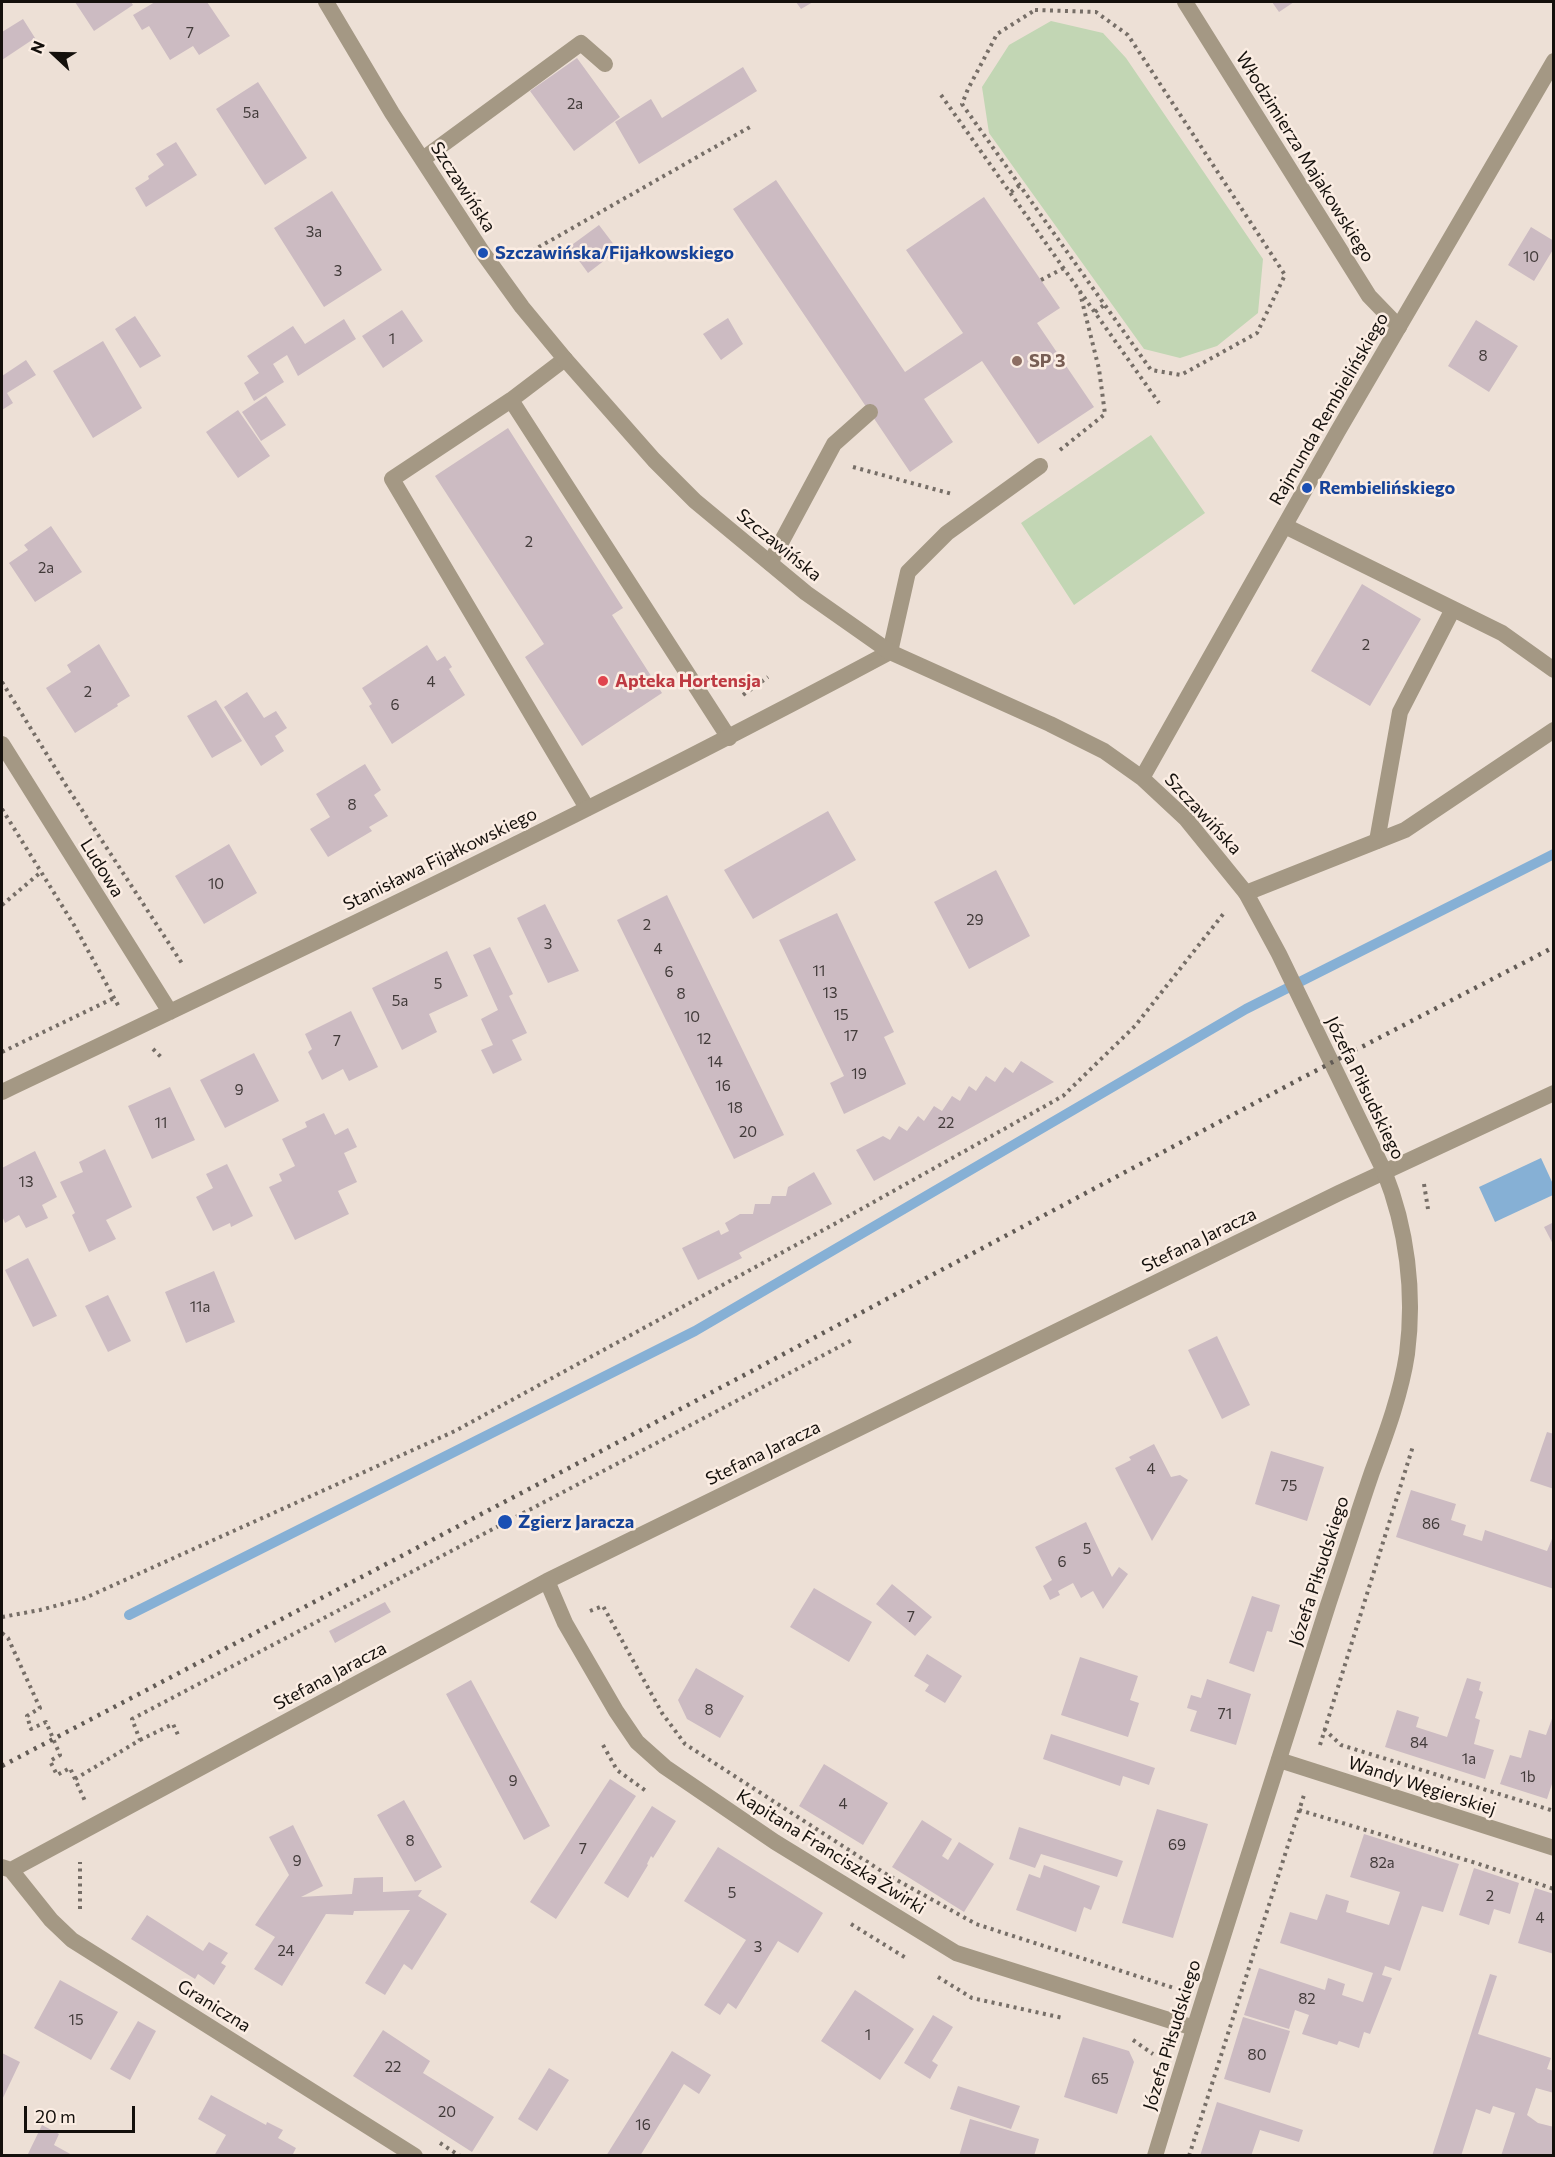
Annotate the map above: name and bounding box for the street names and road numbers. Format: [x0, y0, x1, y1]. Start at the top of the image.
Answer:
street label: Włodzimierza Majakowskiego [1231, 48, 1379, 266]
street label: Szczawińska [426, 138, 500, 236]
street label: Rajmunda Rembielińskiego [1265, 309, 1393, 509]
street label: Szczawińska [732, 504, 826, 586]
street label: Szczawińska [1160, 769, 1246, 859]
street label: Stanisława Fijałkowskiego [340, 803, 540, 915]
street label: Ludowa [76, 835, 128, 901]
street label: Józefa Piłsudskiego [1321, 1013, 1409, 1163]
street label: Stefana Jaracza [1138, 1203, 1260, 1277]
street label: Stefana Jaracza [702, 1416, 824, 1490]
street label: Józefa Piłsudskiego [1285, 1493, 1353, 1649]
street label: Stefana Jaracza [270, 1637, 390, 1715]
street label: Wandy Węgierskiej [1345, 1752, 1499, 1820]
street label: Kapitana Franciszka Żwirki [733, 1785, 929, 1919]
street label: Józefa Piłsudskiego [1139, 1957, 1205, 2113]
street label: Graniczna [173, 1975, 255, 2037]

